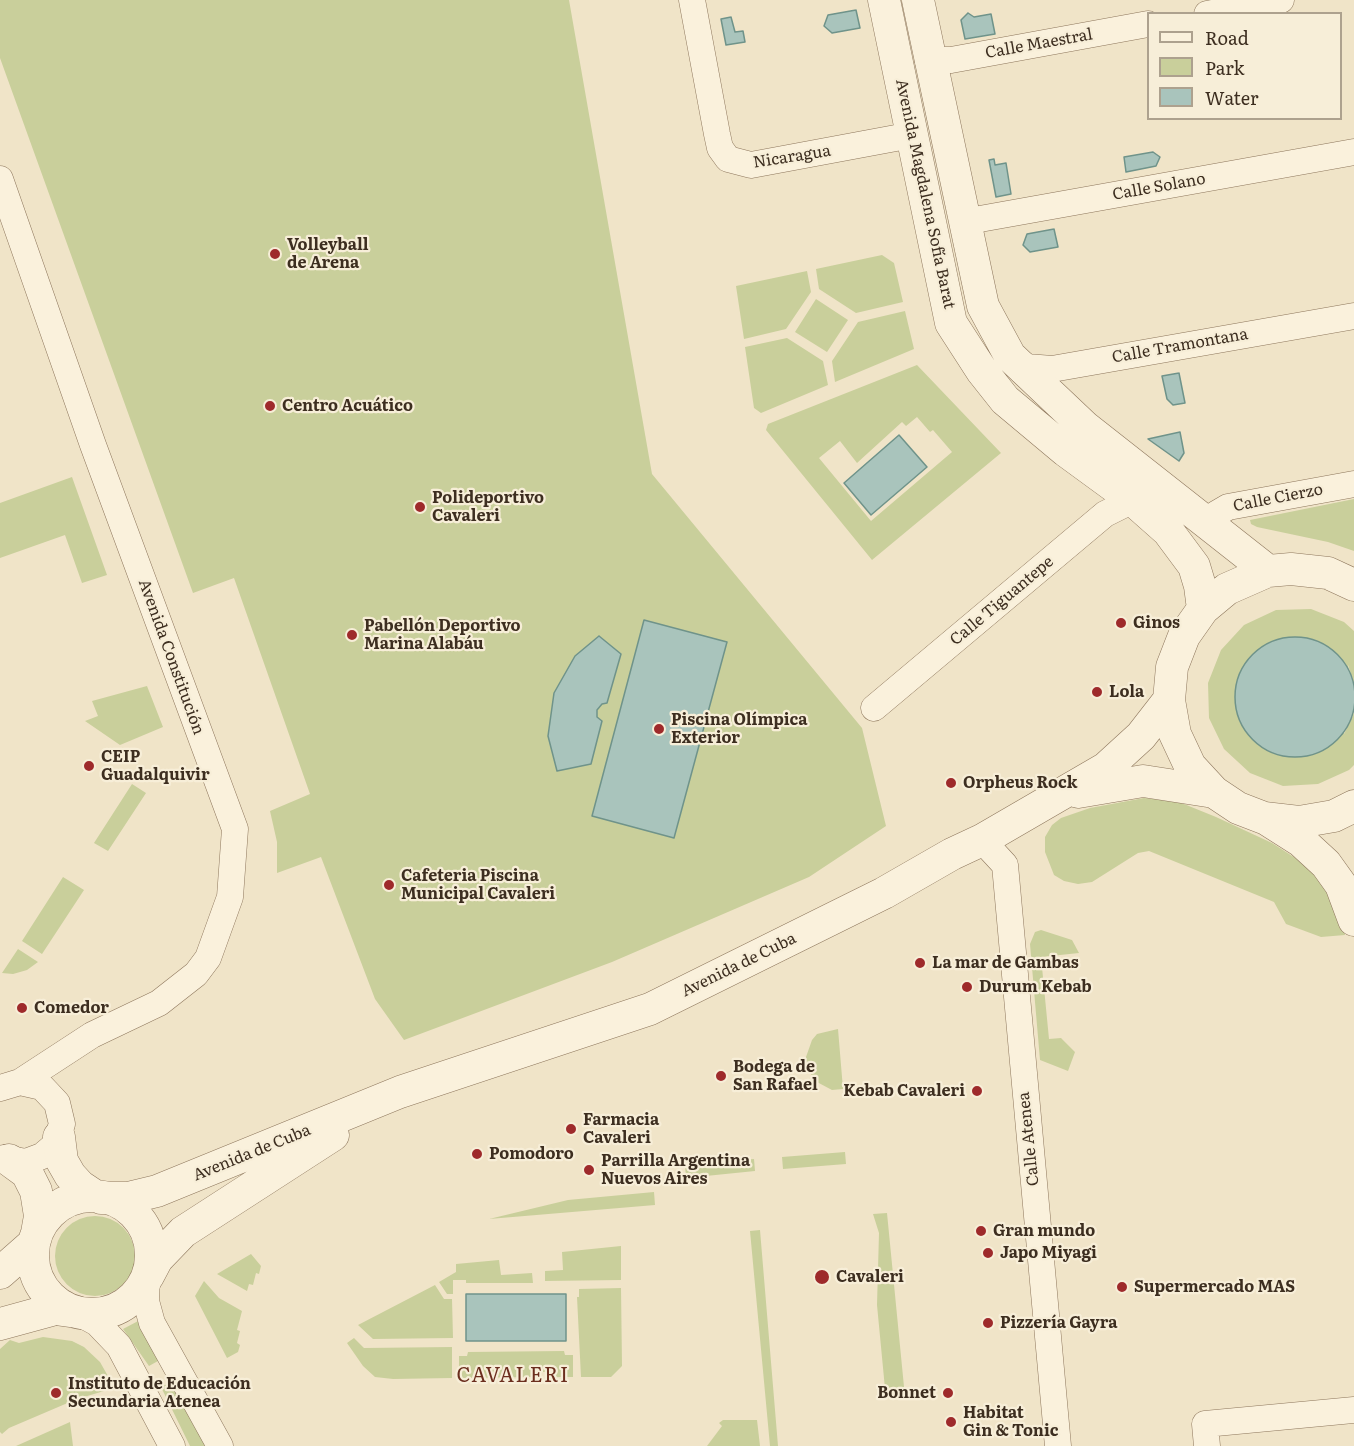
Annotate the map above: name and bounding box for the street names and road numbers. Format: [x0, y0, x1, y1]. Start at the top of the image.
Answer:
street label: Calle Maestral [984, 25, 1094, 63]
street label: Avenida Magdalena Sofía Barat [891, 77, 959, 311]
street label: Nicaragua [752, 141, 832, 173]
street label: Calle Solano [1111, 169, 1207, 205]
street label: Calle Tramontana [1110, 325, 1250, 367]
street label: Calle Cierzo [1231, 480, 1325, 516]
street label: Calle Tiguantepe [946, 552, 1058, 650]
street label: Avenida Constitución [134, 577, 208, 737]
street label: Avenida de Cuba [678, 929, 800, 1001]
street label: Calle Atenea [1015, 1091, 1043, 1187]
street label: Avenida de Cuba [190, 1121, 314, 1185]

